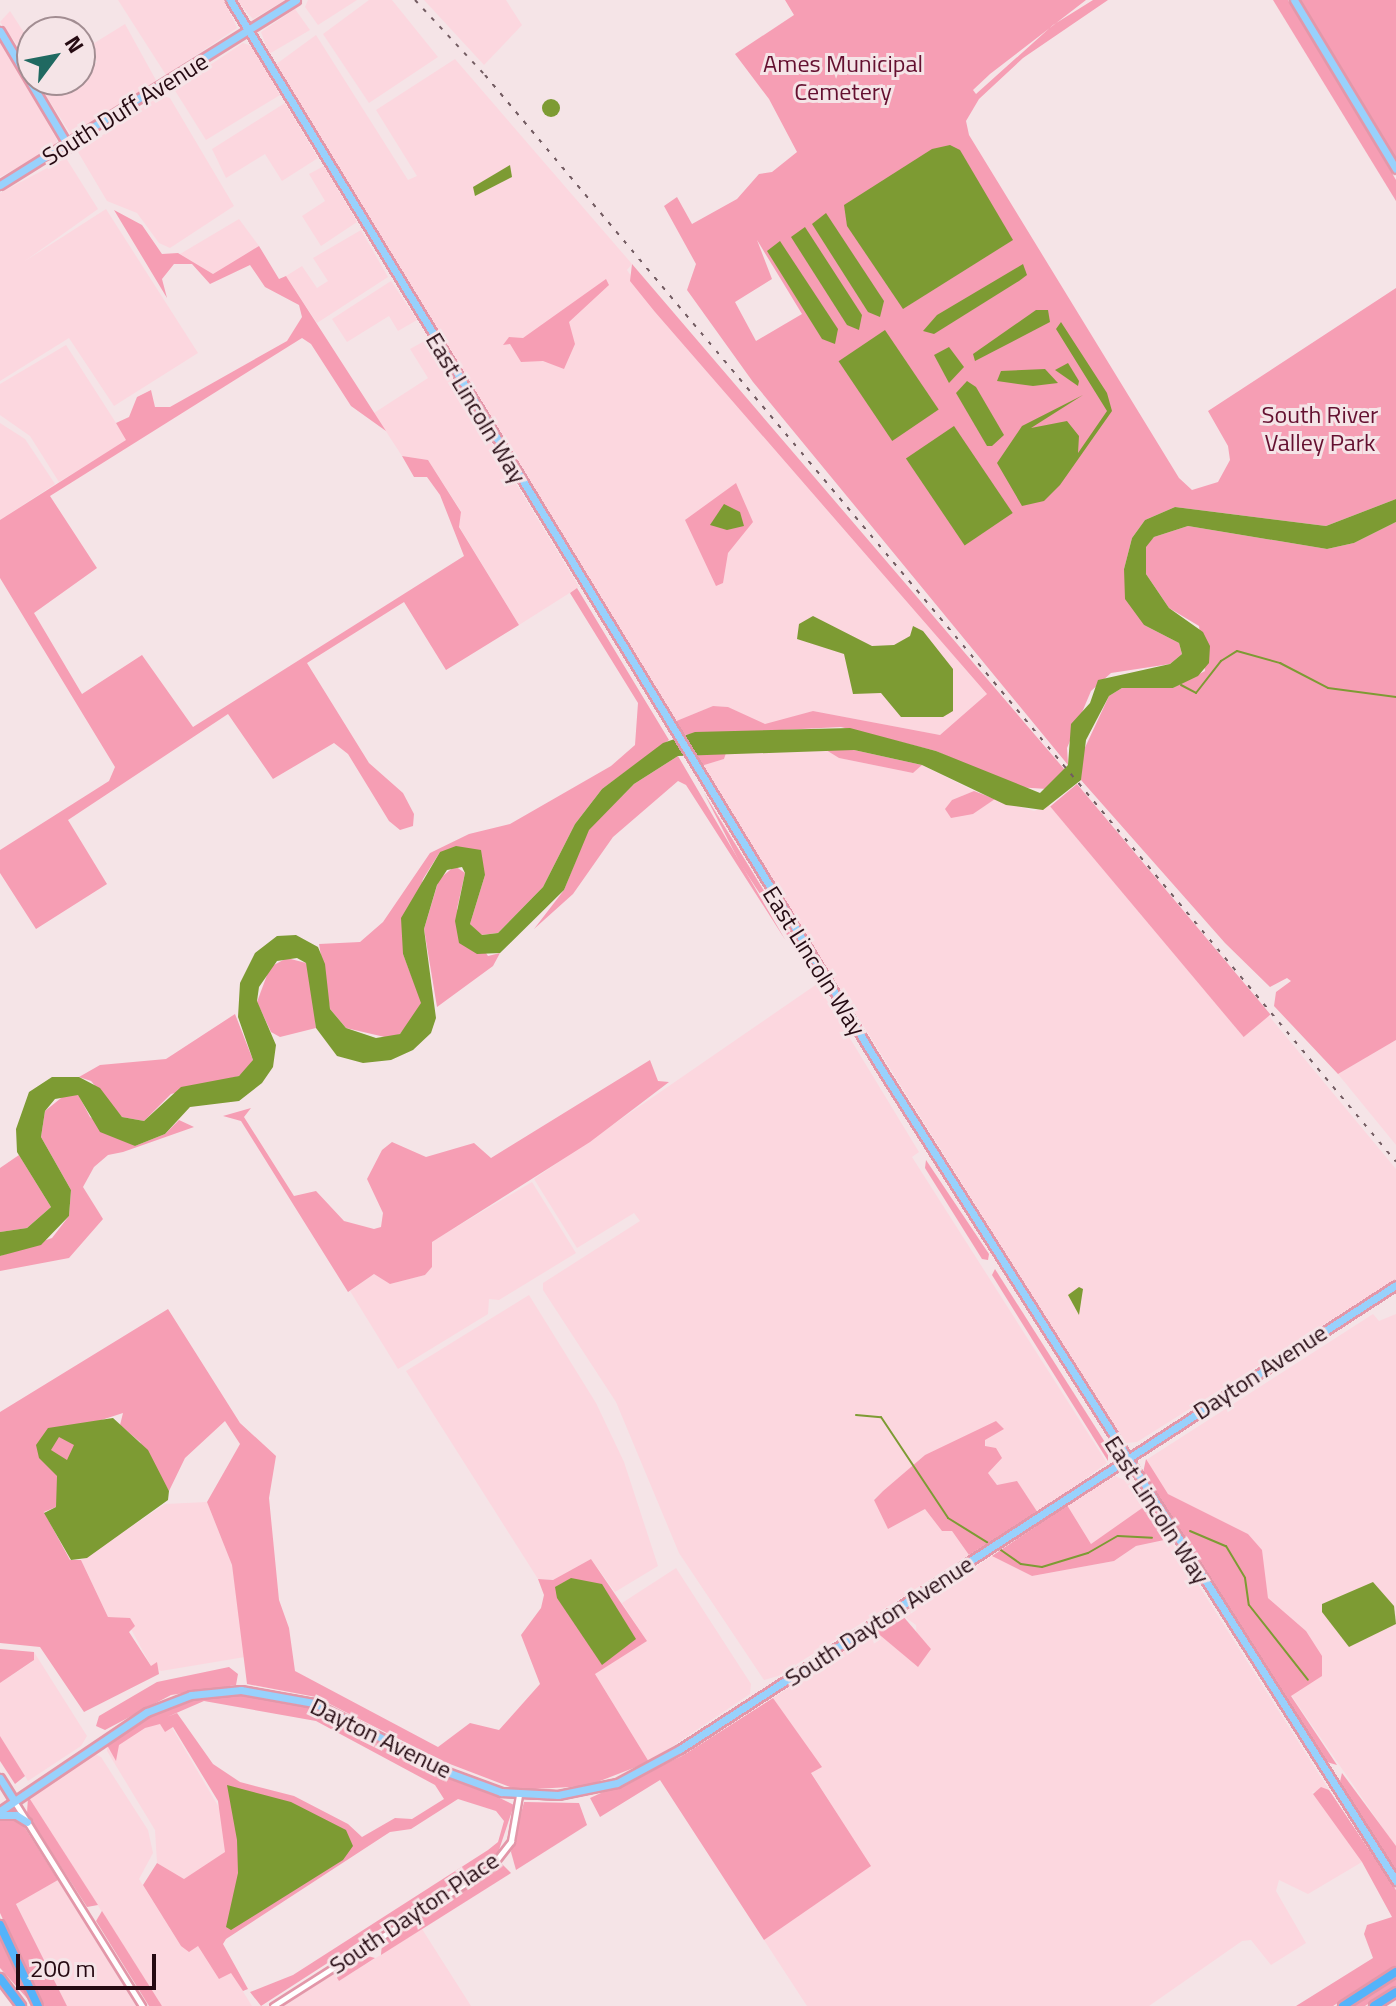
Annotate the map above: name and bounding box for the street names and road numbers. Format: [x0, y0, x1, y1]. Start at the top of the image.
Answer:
street label: South Duff Avenue [37, 47, 213, 171]
street label: East Lincoln Way [420, 327, 532, 489]
street label: East Lincoln Way [757, 881, 871, 1041]
street label: Dayton Avenue [1188, 1318, 1332, 1426]
street label: East Lincoln Way [1098, 1430, 1216, 1590]
street label: South Dayton Avenue [780, 1549, 978, 1693]
street label: Dayton Avenue [306, 1691, 456, 1785]
street label: South Dayton Place [324, 1846, 504, 1980]

